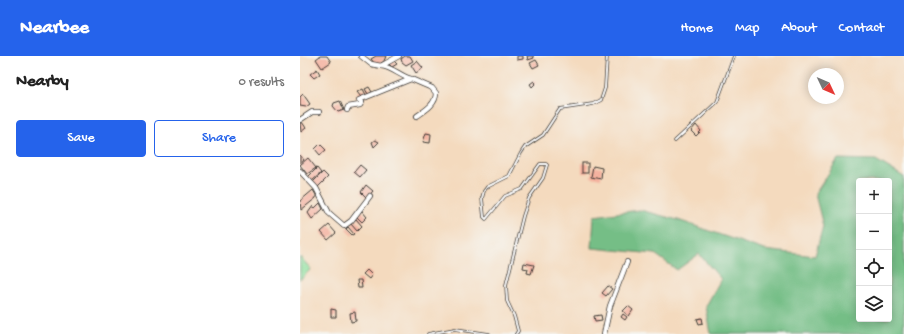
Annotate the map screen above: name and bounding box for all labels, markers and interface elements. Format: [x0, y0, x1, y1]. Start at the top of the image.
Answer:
text: Nearbee [20, 17, 89, 40]
text: Home [681, 20, 713, 37]
text: Map [735, 20, 759, 37]
text: About [781, 20, 817, 37]
text: Contact [839, 20, 884, 37]
north arrow [808, 68, 844, 104]
text: Nearby [16, 72, 69, 92]
text: 0 results [238, 75, 284, 90]
button: Save [16, 120, 146, 157]
button: Share [154, 120, 284, 157]
map controls [856, 178, 892, 322]
button: + [856, 178, 892, 214]
button: − [856, 214, 892, 250]
button: locate [856, 250, 892, 286]
button: layers [856, 286, 892, 322]

